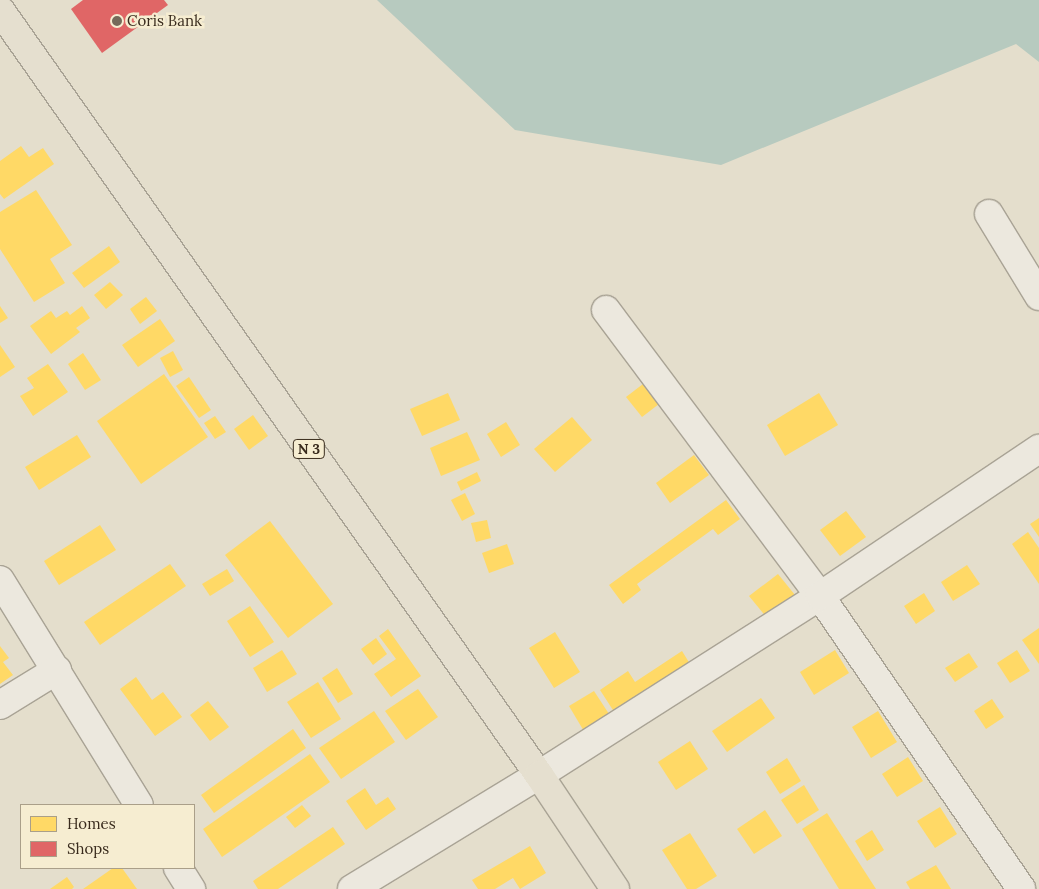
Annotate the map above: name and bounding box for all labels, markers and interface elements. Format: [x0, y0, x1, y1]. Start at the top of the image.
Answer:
place label: Coris Bank [127, 12, 202, 30]
marker: Coris Bank [111, 15, 123, 27]
road number: N 3 [293, 438, 325, 460]
legend [20, 804, 195, 869]
text: Homes [67, 814, 116, 833]
text: Shops [67, 839, 109, 858]

